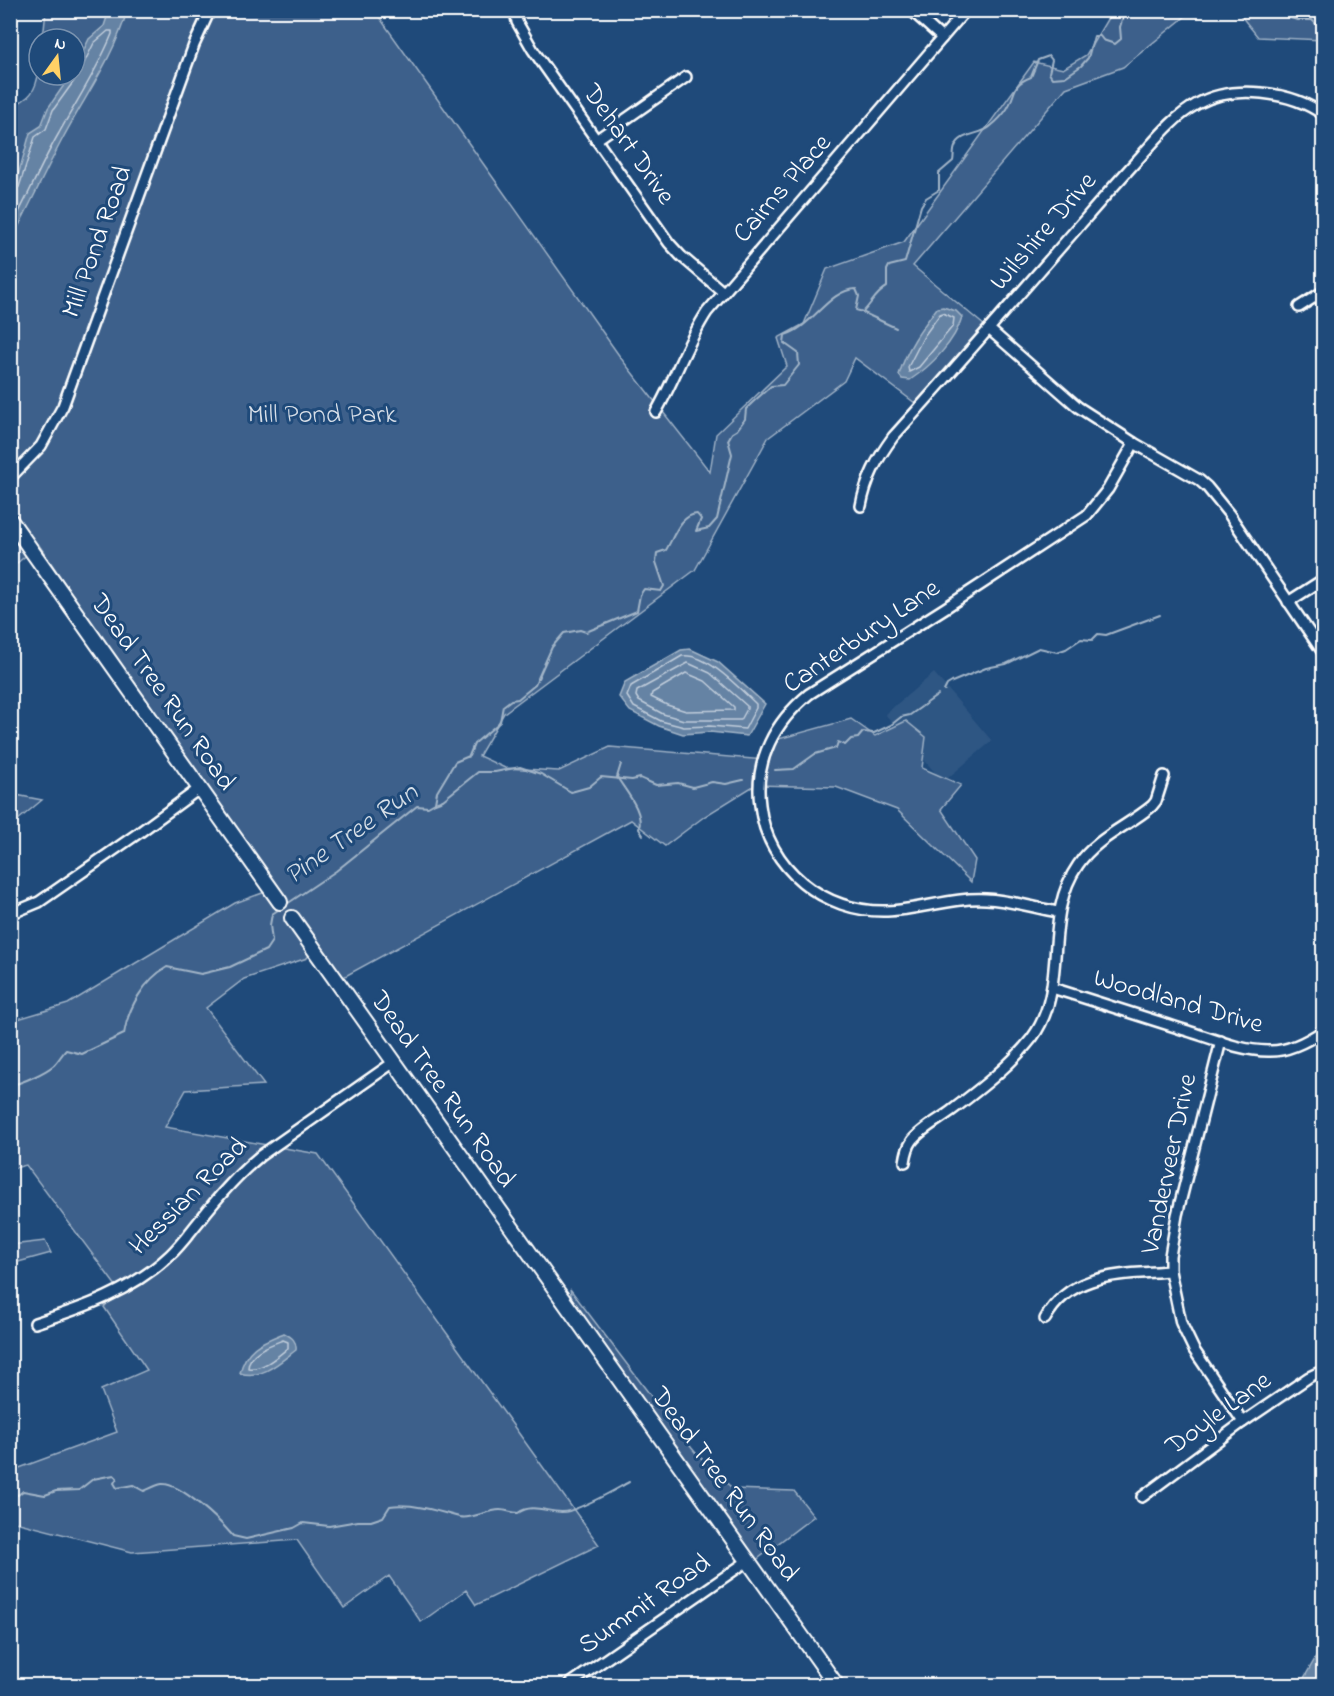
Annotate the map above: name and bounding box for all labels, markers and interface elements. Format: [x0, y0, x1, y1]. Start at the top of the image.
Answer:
north arrow [27, 27, 87, 87]
text: N [52, 31, 69, 57]
street label: Dehart Drive [571, 76, 685, 214]
street label: Cairns Place [724, 125, 842, 252]
street label: Mill Pond Road [52, 161, 144, 323]
street label: Wilshire Drive [981, 163, 1107, 300]
park label: Mill Pond Park [247, 396, 397, 435]
street label: Canterbury Lane [776, 569, 949, 704]
street label: Dead Tree Run Road [79, 586, 245, 799]
water label: Pine Tree Run [277, 773, 428, 896]
street label: Woodland Drive [1089, 959, 1268, 1045]
street label: Dead Tree Run Road [359, 983, 525, 1196]
street label: Vanderveer Drive [1132, 1069, 1208, 1259]
street label: Hessian Road [121, 1129, 257, 1265]
street label: Doyle Lane [1157, 1362, 1281, 1466]
street label: Dead Tree Run Road [639, 1379, 808, 1590]
street label: Summit Road [571, 1545, 719, 1665]

